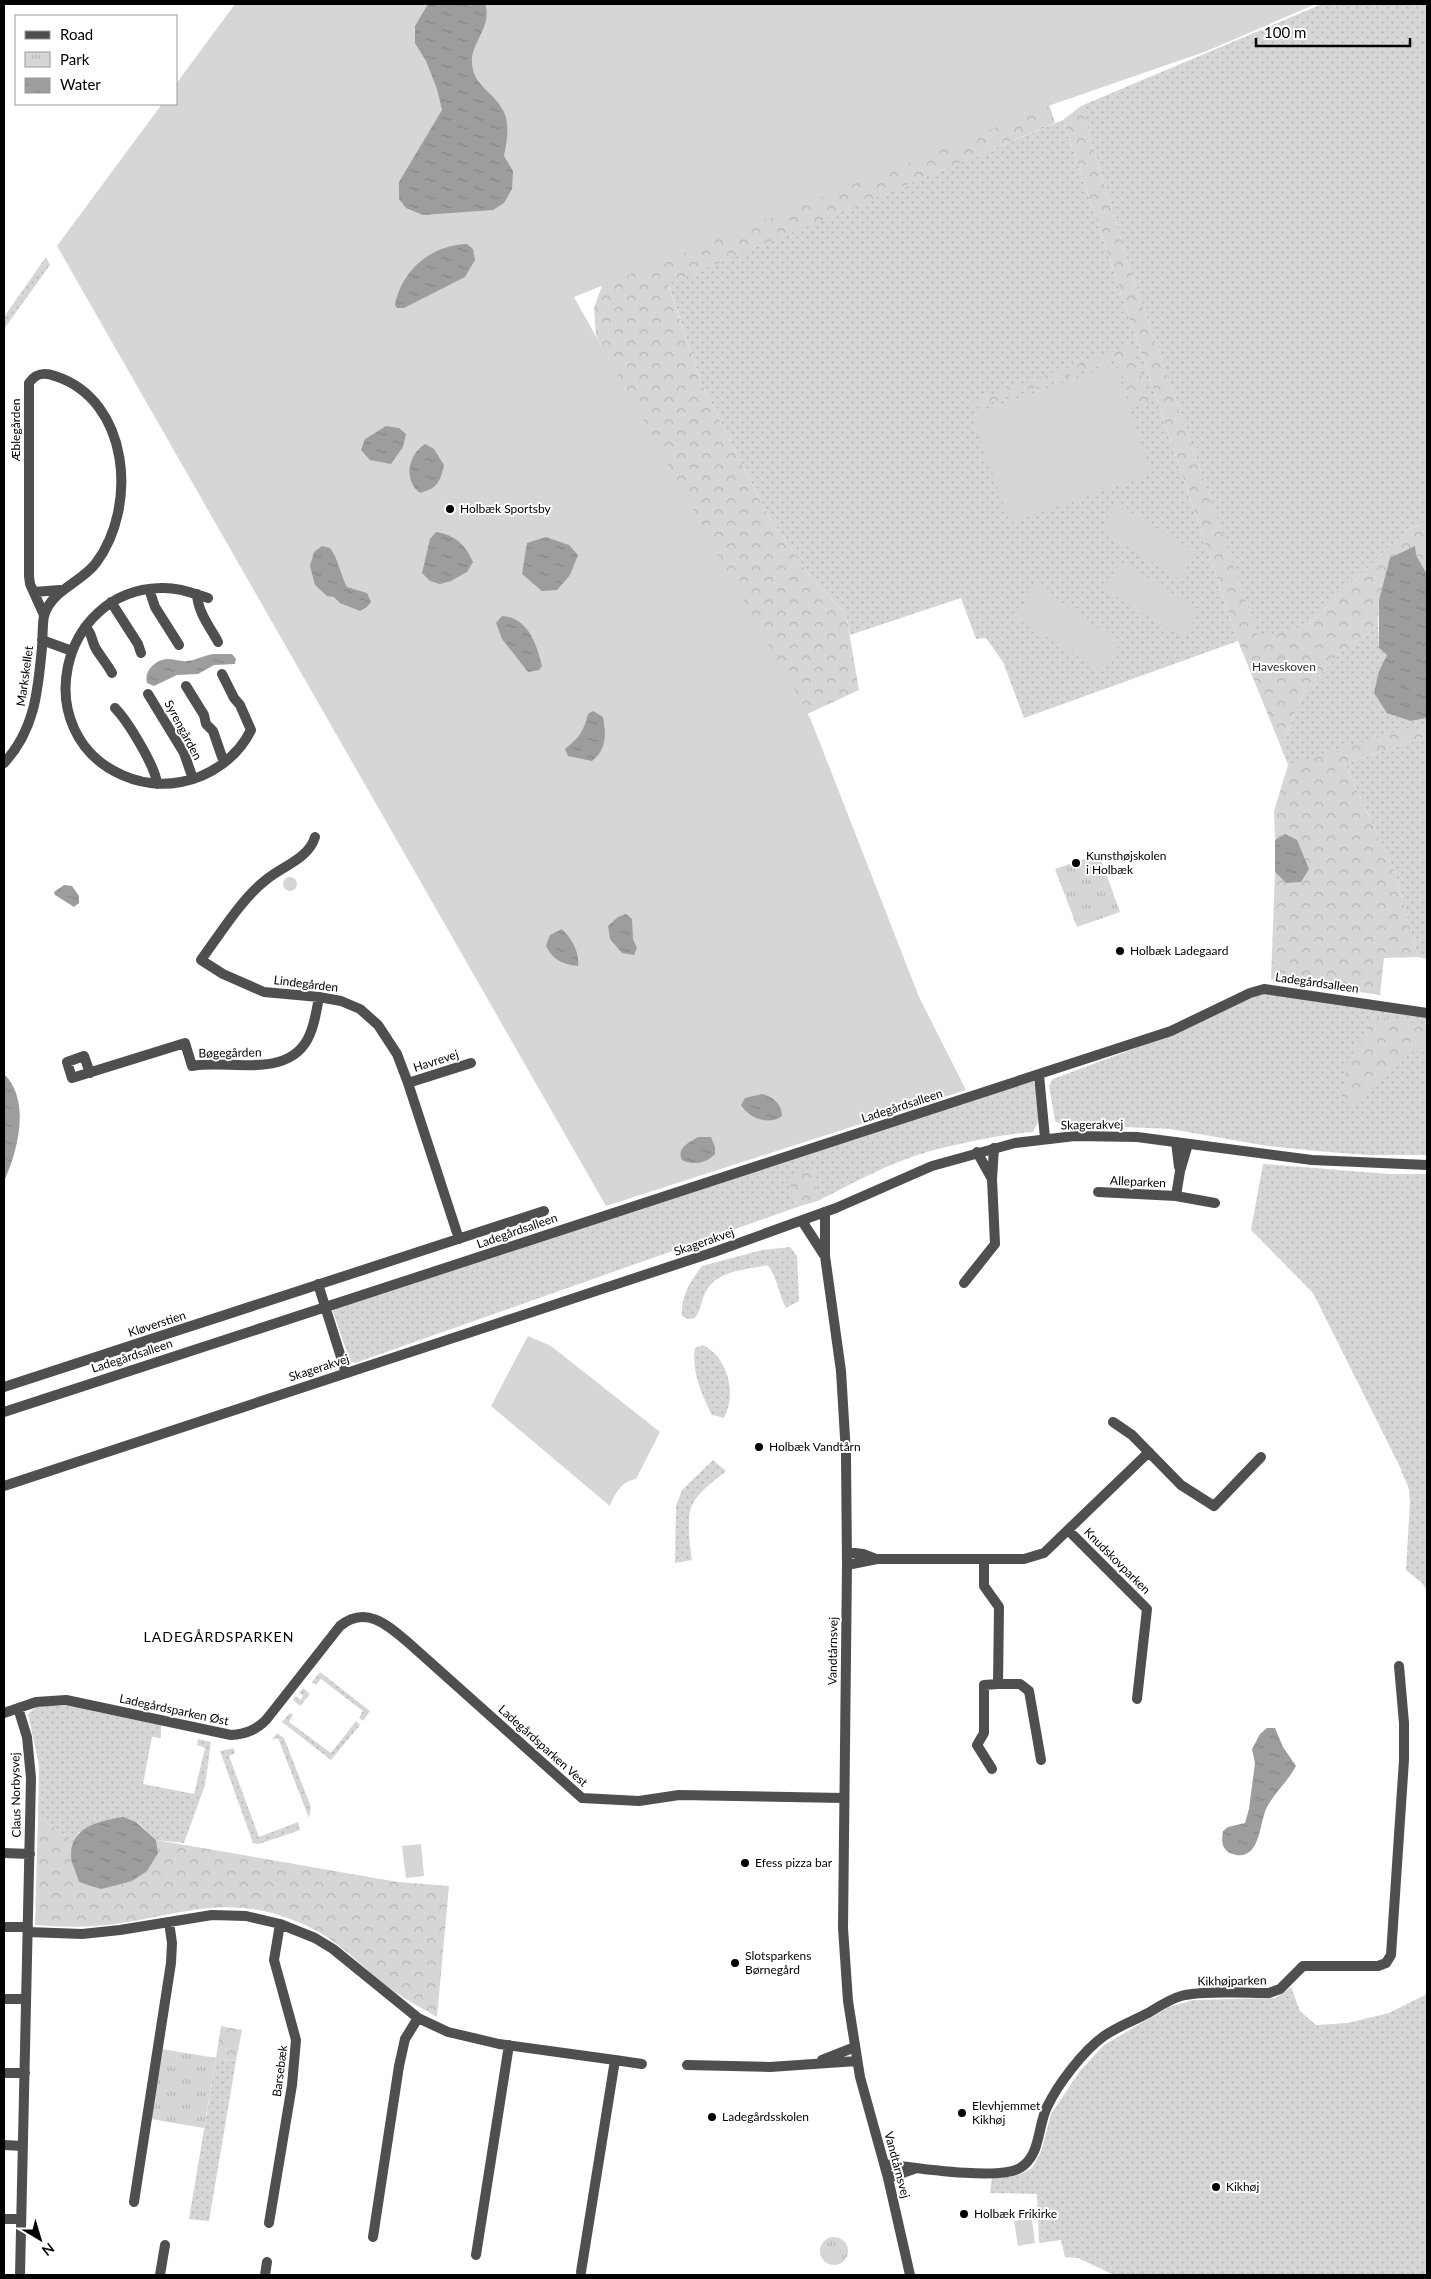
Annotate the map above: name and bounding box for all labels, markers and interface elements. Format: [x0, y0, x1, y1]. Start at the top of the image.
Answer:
legend [15, 15, 178, 105]
scale bar [1256, 15, 1410, 47]
text: 100 m [1264, 23, 1306, 41]
text: Road [60, 25, 93, 43]
text: Park [60, 50, 90, 68]
text: Water [60, 75, 101, 93]
street label: Æblegården [8, 398, 23, 463]
place label: Holbæk Sportsby [460, 501, 551, 516]
marker: Holbæk Sportsby [444, 503, 456, 515]
street label: Markskellet [13, 644, 36, 707]
park label: Haveskoven [1252, 659, 1316, 674]
street label: Syrengården [161, 697, 205, 762]
place label: Kunsthøjskolen i Holbæk [1086, 848, 1167, 877]
marker: Kunsthøjskolen i Holbæk [1070, 857, 1082, 869]
place label: Holbæk Ladegaard [1130, 943, 1228, 958]
marker: Holbæk Ladegaard [1114, 945, 1126, 957]
street label: Ladegårdsalleen [1274, 969, 1360, 996]
street label: Lindegården [273, 972, 339, 995]
street label: Bøgegården [198, 1044, 262, 1061]
street label: Havrevej [411, 1046, 460, 1075]
street label: Ladegårdsalleen [859, 1085, 944, 1126]
street label: Skagerakvej [1061, 1116, 1123, 1133]
street label: Alleparken [1110, 1173, 1166, 1190]
street label: Ladegårdsalleen [474, 1210, 559, 1251]
street label: Skagerakvej [672, 1224, 736, 1259]
street label: Kløverstien [126, 1307, 188, 1340]
street label: Ladegårdsalleen [89, 1335, 174, 1376]
street label: Skagerakvej [287, 1351, 351, 1384]
place label: Holbæk Vandtårn [769, 1439, 861, 1454]
marker: Holbæk Vandtårn [753, 1441, 765, 1453]
street label: Knudskovparken [1081, 1524, 1154, 1597]
street label: Vandtårnsvej [824, 1617, 841, 1685]
district label: LADEGÅRDSPARKEN [144, 1628, 294, 1645]
street label: Ladegårdsparken Øst [118, 1691, 231, 1729]
street label: Ladegårdsparken Vest [496, 1702, 592, 1790]
street label: Claus Norbysvej [7, 1752, 24, 1838]
place label: Efess pizza bar [755, 1855, 833, 1870]
marker: Efess pizza bar [739, 1857, 751, 1869]
place label: Slotsparkens Børnegård [745, 1948, 811, 1977]
marker: Slotsparkens Børnegård [729, 1957, 741, 1969]
street label: Kikhøjparken [1197, 1972, 1267, 1989]
street label: Barsebæk [269, 2043, 290, 2098]
place label: Elevhjemmet Kikhøj [972, 2098, 1041, 2127]
marker: Elevhjemmet Kikhøj [956, 2107, 968, 2119]
place label: Ladegårdsskolen [722, 2109, 809, 2124]
marker: Ladegårdsskolen [706, 2111, 718, 2123]
street label: Vandtårnsvej [881, 2130, 914, 2200]
place label: Kikhøj [1226, 2179, 1259, 2194]
marker: Kikhøj [1210, 2181, 1222, 2193]
place label: Holbæk Frikirke [974, 2206, 1057, 2221]
marker: Holbæk Frikirke [958, 2208, 970, 2220]
north arrow [15, 2214, 65, 2264]
text: N [39, 2240, 58, 2260]

